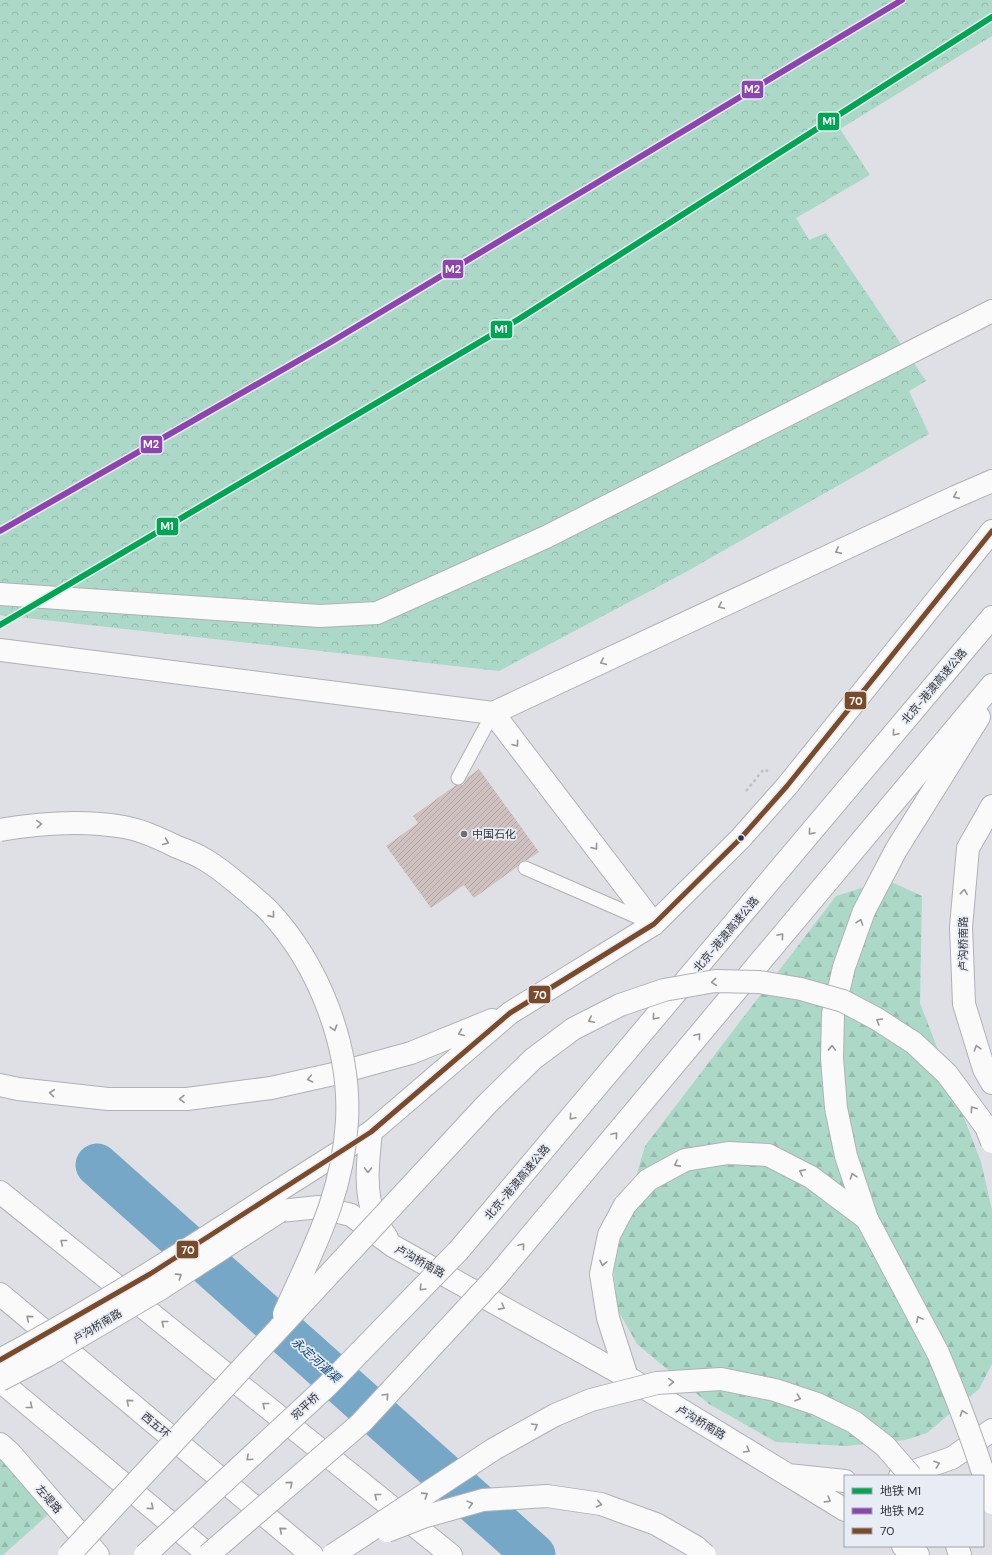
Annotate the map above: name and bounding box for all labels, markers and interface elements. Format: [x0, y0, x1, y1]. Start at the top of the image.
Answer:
line badge: M2 [741, 80, 764, 99]
text: M2 [744, 82, 760, 96]
line badge: M1 [817, 112, 840, 131]
text: M1 [822, 114, 836, 128]
line badge: M2 [442, 259, 464, 279]
text: M2 [445, 262, 461, 276]
line badge: M1 [490, 320, 513, 339]
text: M1 [494, 322, 508, 336]
line badge: M2 [140, 435, 163, 454]
text: M2 [143, 437, 159, 451]
one-way arrow [953, 492, 960, 500]
line badge: M1 [156, 517, 179, 536]
text: M1 [160, 519, 174, 533]
one-way arrow [835, 546, 843, 554]
one-way arrow [717, 602, 724, 610]
street label: 北京-港澳高速公路 [898, 646, 970, 726]
one-way arrow [600, 657, 607, 665]
line badge: 70 [844, 691, 867, 710]
text: 70 [849, 694, 863, 708]
one-way arrow [892, 728, 899, 735]
one-way arrow [512, 740, 519, 747]
one-way arrow [36, 820, 42, 829]
place label: 中国石化 [472, 827, 516, 841]
one-way arrow [809, 827, 816, 835]
marker: 中国石化 [459, 829, 469, 839]
unlabelled marker [736, 833, 746, 843]
one-way arrow [162, 837, 169, 845]
one-way arrow [591, 843, 598, 850]
one-way arrow [960, 889, 969, 895]
street label: 北京-港澳高速公路 [690, 894, 762, 974]
one-way arrow [267, 910, 274, 917]
street label: 卢沟桥南路 [956, 917, 970, 972]
one-way arrow [855, 919, 863, 926]
one-way arrow [777, 933, 784, 941]
one-way arrow [711, 977, 717, 986]
line badge: 70 [528, 985, 551, 1004]
text: 70 [533, 988, 547, 1002]
one-way arrow [653, 1013, 660, 1020]
one-way arrow [588, 1015, 595, 1022]
one-way arrow [876, 1018, 883, 1025]
one-way arrow [329, 1024, 338, 1031]
one-way arrow [457, 1028, 464, 1036]
one-way arrow [693, 1033, 700, 1040]
one-way arrow [973, 1044, 982, 1051]
one-way arrow [828, 1045, 836, 1051]
one-way arrow [307, 1075, 314, 1083]
one-way arrow [49, 1089, 55, 1098]
one-way arrow [179, 1095, 185, 1103]
one-way arrow [970, 1106, 977, 1113]
one-way arrow [569, 1112, 576, 1119]
one-way arrow [610, 1133, 617, 1140]
street label: 北京-港澳高速公路 [481, 1142, 553, 1222]
one-way arrow [674, 1160, 681, 1167]
one-way arrow [364, 1167, 372, 1173]
one-way arrow [798, 1169, 806, 1177]
one-way arrow [849, 1173, 858, 1180]
one-way arrow [60, 1239, 67, 1246]
line badge: 70 [176, 1240, 199, 1259]
street label: 卢沟桥南路 [393, 1242, 447, 1280]
text: 70 [181, 1243, 195, 1257]
one-way arrow [518, 1243, 525, 1250]
one-way arrow [600, 1260, 608, 1266]
one-way arrow [175, 1274, 182, 1281]
one-way arrow [419, 1283, 427, 1291]
one-way arrow [498, 1303, 505, 1310]
street label: 卢沟桥南路 [70, 1306, 124, 1346]
one-way arrow [26, 1316, 33, 1323]
one-way arrow [917, 1316, 924, 1323]
one-way arrow [161, 1321, 168, 1328]
water label: 永定河灌渠 [288, 1334, 345, 1387]
one-way arrow [668, 1378, 674, 1387]
street label: 宛平桥 [288, 1390, 322, 1422]
one-way arrow [381, 1393, 388, 1401]
one-way arrow [795, 1393, 802, 1402]
one-way arrow [126, 1399, 133, 1406]
one-way arrow [26, 1401, 33, 1408]
street label: 卢沟桥南路 [674, 1402, 728, 1442]
one-way arrow [262, 1403, 269, 1410]
street label: 西五环 [139, 1409, 173, 1441]
one-way arrow [960, 1409, 968, 1416]
one-way arrow [531, 1424, 538, 1431]
one-way arrow [743, 1446, 750, 1453]
one-way arrow [247, 1453, 254, 1460]
one-way arrow [933, 1460, 940, 1468]
legend [844, 1475, 984, 1547]
one-way arrow [285, 1481, 293, 1488]
street label: 左堤路 [33, 1482, 65, 1516]
text: 地铁 M1 [880, 1483, 921, 1499]
one-way arrow [420, 1493, 427, 1500]
one-way arrow [374, 1494, 381, 1501]
one-way arrow [824, 1495, 831, 1503]
one-way arrow [596, 1499, 602, 1507]
one-way arrow [466, 1500, 473, 1509]
one-way arrow [147, 1502, 154, 1509]
text: 地铁 M2 [880, 1503, 924, 1519]
text: 70 [880, 1523, 894, 1539]
one-way arrow [279, 1527, 287, 1534]

